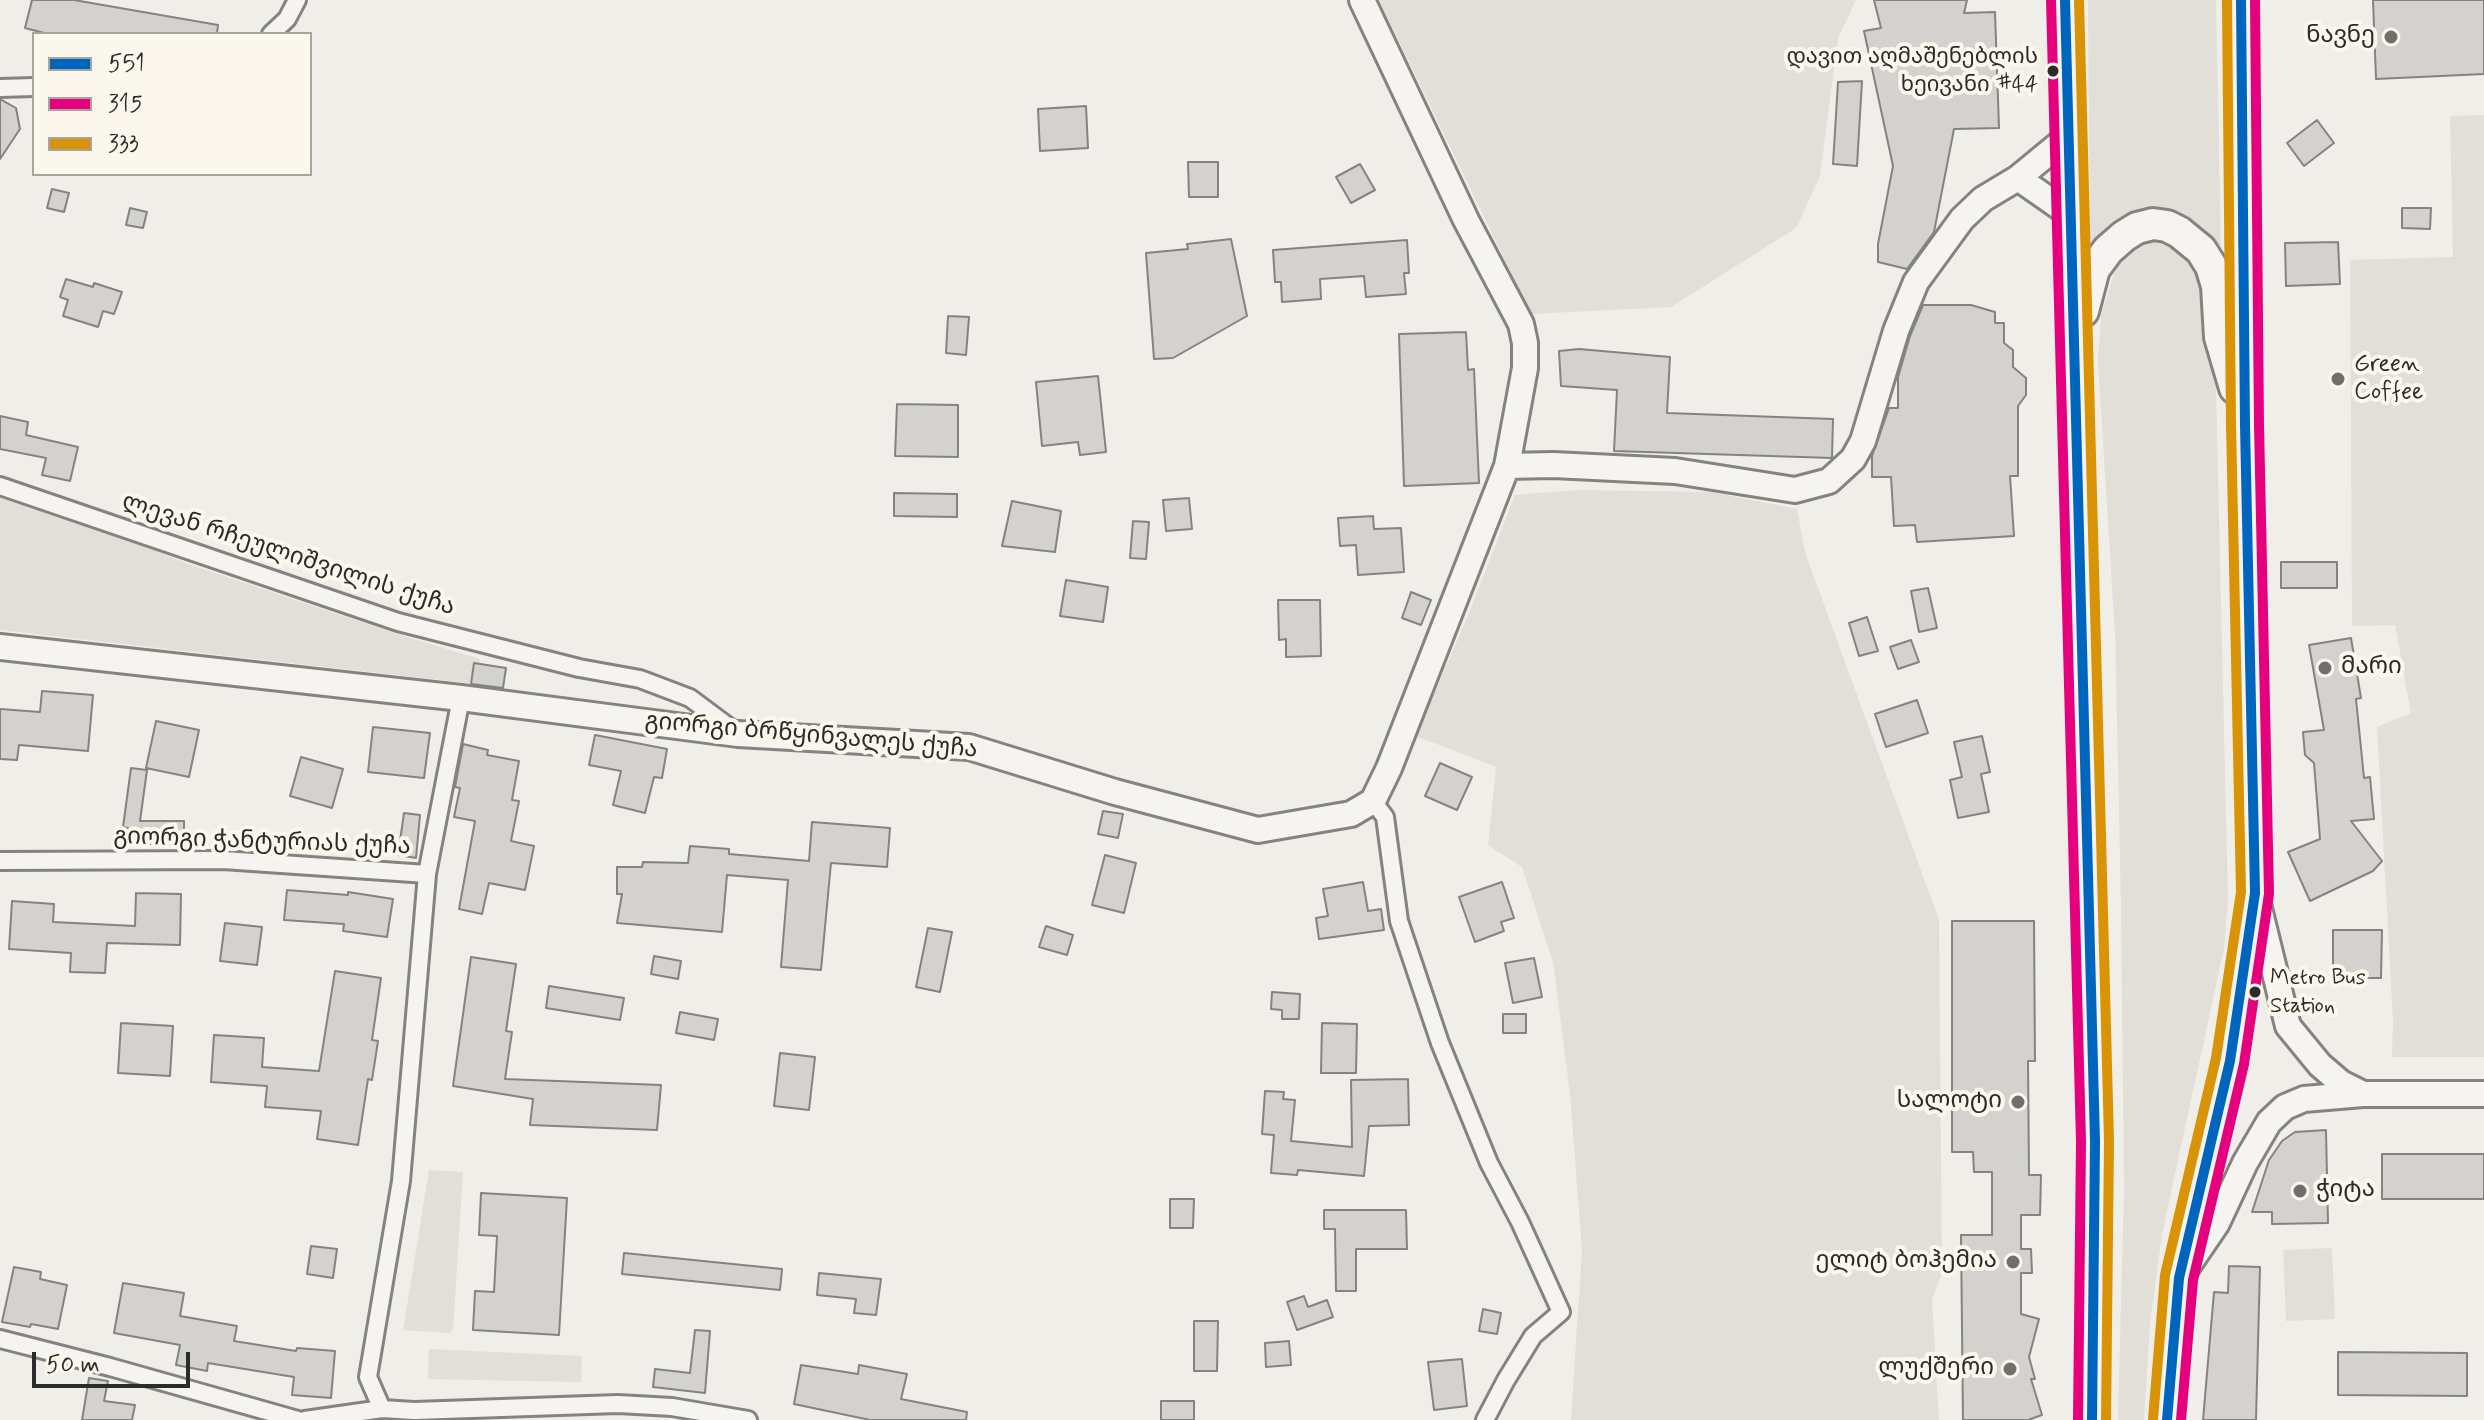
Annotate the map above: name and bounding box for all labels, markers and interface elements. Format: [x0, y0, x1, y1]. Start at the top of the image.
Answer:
place label: ნავნე [2306, 23, 2375, 51]
marker: ნავნე [2382, 28, 2400, 46]
legend [32, 32, 312, 176]
place label: დავით აღმაშენებლის ხეივანი #44 [1786, 45, 2038, 96]
text: 551 [108, 49, 145, 80]
marker: დავით აღმაშენებლის ხეივანი #44 [2045, 63, 2061, 79]
text: 315 [108, 89, 143, 120]
text: 333 [108, 129, 139, 160]
place label: Green Coffee [2354, 351, 2423, 407]
marker: Green Coffee [2329, 370, 2347, 388]
street label: ლევან რჩეულიშვილის ქუჩა [118, 489, 458, 623]
place label: მარი [2341, 654, 2402, 682]
marker: მარი [2316, 659, 2334, 677]
street label: გიორგი ბრწყინვალეს ქუჩა [643, 708, 979, 766]
street label: გიორგი ჭანტურიას ქუჩა [113, 823, 411, 863]
place label: Metro Bus Station [2270, 966, 2365, 1018]
marker: Metro Bus Station [2247, 984, 2263, 1000]
place label: სალოტი [1897, 1088, 2002, 1116]
marker: სალოტი [2009, 1093, 2027, 1111]
place label: ჭიტა [2316, 1177, 2375, 1205]
marker: ჭიტა [2291, 1182, 2309, 1200]
place label: ელიტ ბოჰემია [1816, 1248, 1997, 1276]
marker: ელიტ ბოჰემია [2004, 1253, 2022, 1271]
scale bar [36, 1336, 194, 1386]
text: 50 m [46, 1350, 100, 1381]
place label: ლუქშერი [1878, 1355, 1994, 1383]
marker: ლუქშერი [2001, 1360, 2019, 1378]

